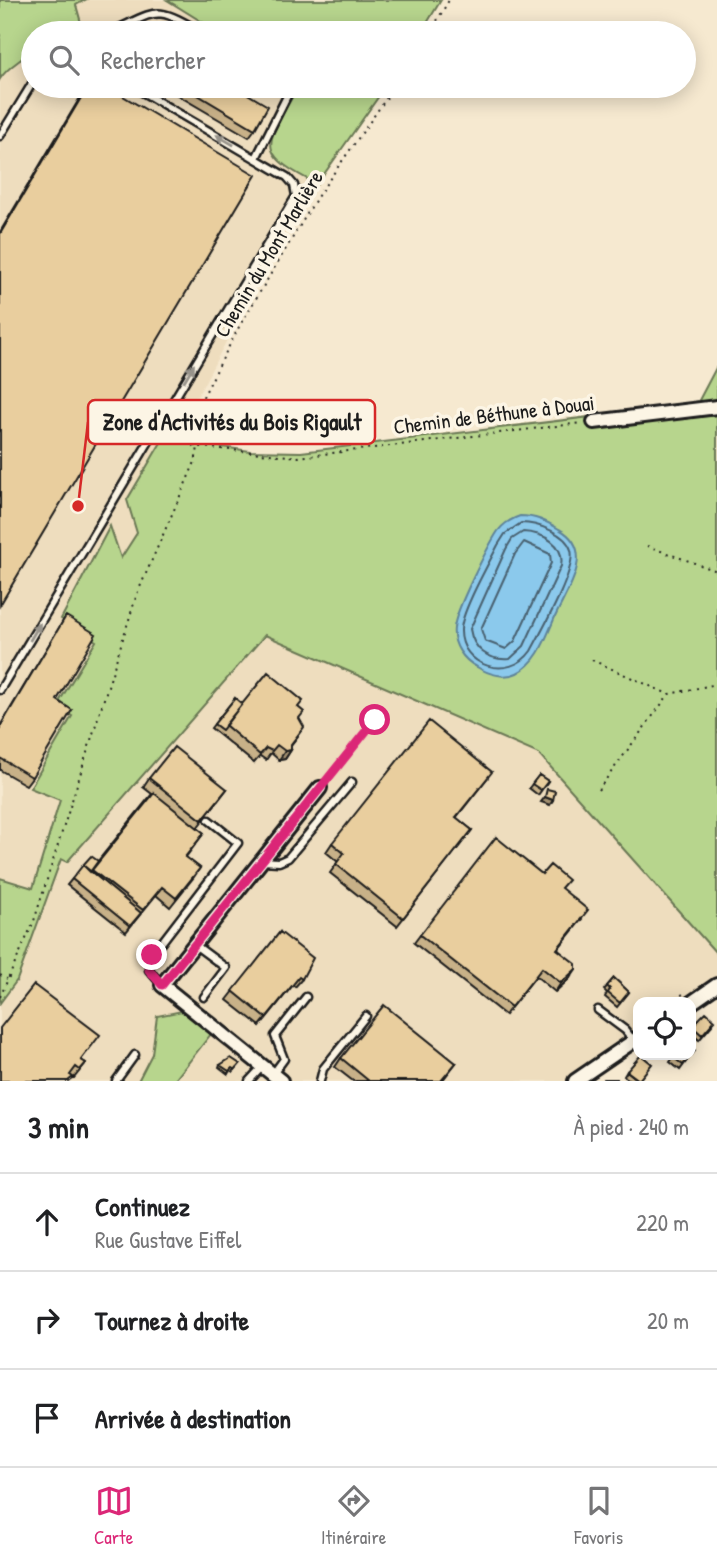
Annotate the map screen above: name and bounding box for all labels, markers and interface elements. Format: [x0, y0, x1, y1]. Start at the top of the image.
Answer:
search box [21, 21, 696, 98]
icon: search [45, 41, 83, 79]
text: Rechercher [101, 42, 206, 77]
one-way arrow [215, 134, 234, 146]
street label: Chemin du Mont Marlière [207, 165, 330, 343]
one-way arrow [183, 364, 196, 383]
street label: Chemin de Béthune à Douai [392, 388, 596, 441]
callout: Zone d'Activités du Bois Rigault [88, 400, 375, 444]
text: Zone d'Activités du Bois Rigault [102, 406, 363, 438]
one-way arrow [29, 622, 41, 641]
route start [359, 704, 390, 735]
route end [136, 939, 167, 970]
map controls [633, 997, 696, 1060]
button: locate [633, 997, 696, 1060]
text: 3 min [28, 1107, 89, 1147]
text: À pied · 240 m [574, 1111, 689, 1142]
text: Continuez [95, 1189, 190, 1224]
icon: ahead [28, 1203, 66, 1241]
text: 220 m [636, 1207, 689, 1238]
text: Rue Gustave Eiffel [95, 1224, 241, 1255]
icon: right [28, 1301, 66, 1339]
text: Tournez à droite [95, 1303, 249, 1338]
text: 20 m [647, 1305, 689, 1336]
icon: arrive [28, 1399, 66, 1437]
text: Arrivée à destination [95, 1401, 291, 1436]
tab: Carte [94, 1482, 133, 1550]
tab: Itinéraire [321, 1482, 386, 1550]
tab: Favoris [574, 1482, 623, 1550]

